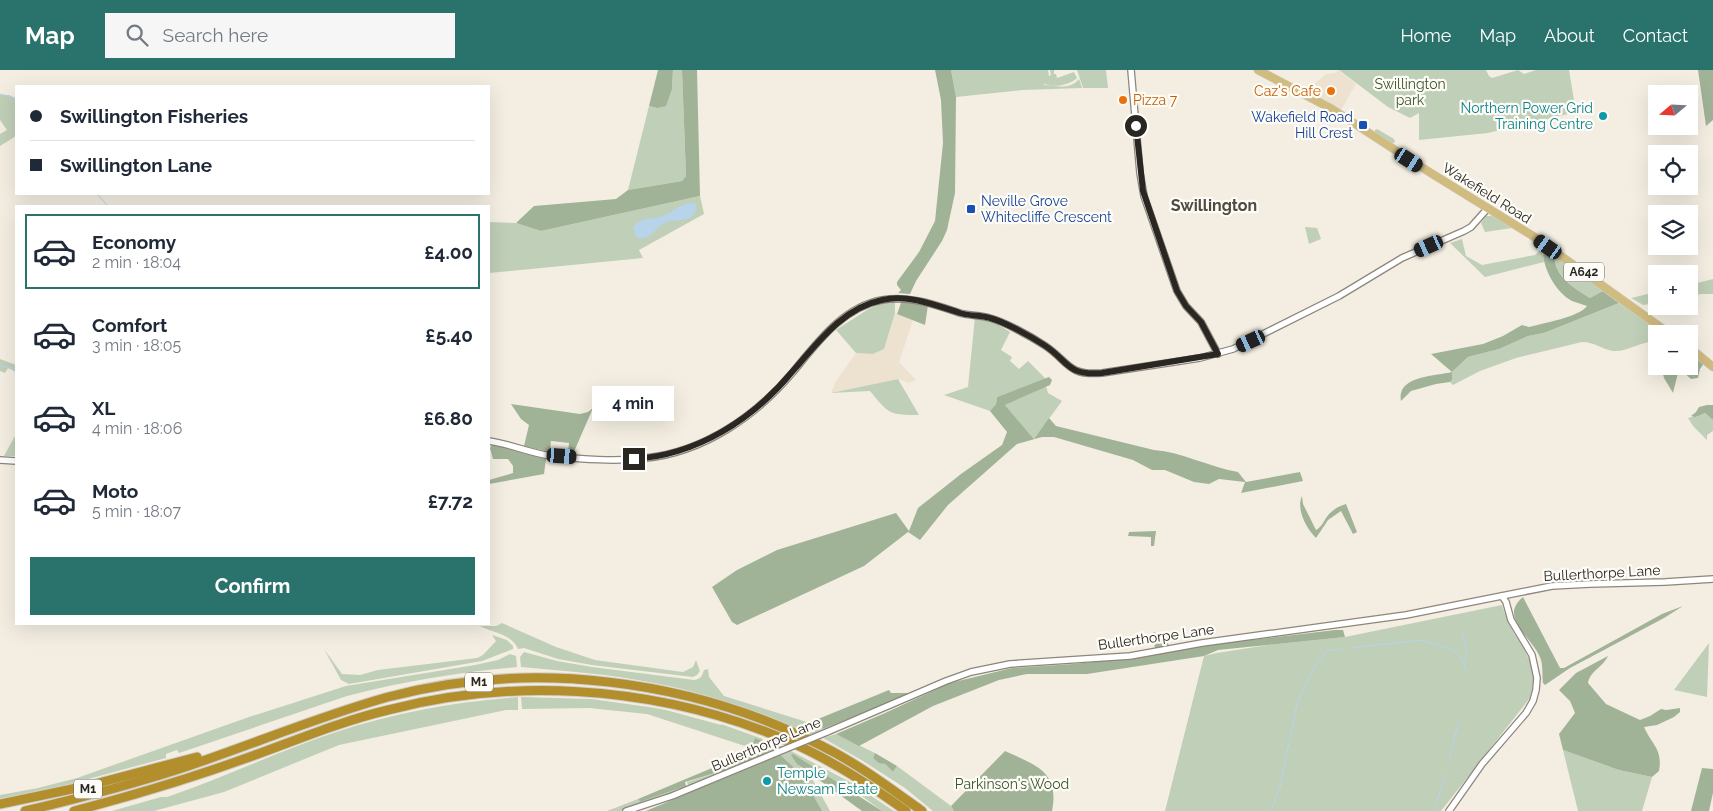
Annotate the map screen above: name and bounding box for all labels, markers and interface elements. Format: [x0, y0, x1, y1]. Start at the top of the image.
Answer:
search box [105, 13, 455, 58]
text: Map [25, 21, 75, 50]
icon: search [123, 21, 151, 49]
text: Search here [163, 24, 268, 46]
text: Home [1400, 25, 1451, 46]
text: Map [1479, 25, 1516, 46]
text: About [1544, 25, 1595, 46]
text: Contact [1623, 25, 1688, 46]
park label: Swillington park [1374, 76, 1446, 108]
place label: Caz's Cafe [1254, 83, 1321, 99]
marker: Caz's Cafe [1325, 85, 1337, 97]
north arrow [1648, 85, 1698, 135]
map controls [1648, 85, 1698, 375]
place label: Pizza 7 [1133, 92, 1178, 108]
marker: Pizza 7 [1117, 94, 1129, 106]
place label: Northern Power Grid Training Centre [1461, 100, 1593, 132]
text: Swillington Fisheries [60, 105, 248, 127]
place label: Wakefield Road Hill Crest [1251, 109, 1353, 141]
marker: Northern Power Grid Training Centre [1597, 110, 1609, 122]
route start [1125, 115, 1147, 137]
marker: Wakefield Road Hill Crest [1357, 119, 1369, 131]
button: locate [1648, 145, 1698, 195]
car [1392, 146, 1425, 174]
text: Swillington Lane [60, 154, 212, 176]
street label: Wakefield Road [1440, 159, 1534, 227]
place label: Neville Grove Whitecliffe Crescent [981, 193, 1112, 225]
district label: Swillington [1171, 196, 1257, 215]
marker: Neville Grove Whitecliffe Crescent [965, 203, 977, 215]
button: layers [1648, 205, 1698, 255]
icon: car [32, 229, 77, 274]
text: Economy [92, 231, 176, 253]
car [1531, 232, 1564, 262]
car [1412, 233, 1445, 259]
text: £4.00 [424, 241, 473, 263]
text: 2 min · 18:04 [92, 253, 181, 272]
road number: A642 [1564, 262, 1604, 282]
button: + [1648, 265, 1698, 315]
icon: car [32, 312, 77, 357]
text: Comfort [92, 314, 167, 336]
text: £5.40 [425, 324, 473, 346]
button: − [1648, 325, 1698, 375]
car [1234, 328, 1267, 354]
text: 3 min · 18:05 [92, 336, 181, 355]
callout: 4 min [593, 386, 675, 422]
text: 4 min [612, 394, 654, 413]
icon: car [32, 395, 77, 440]
text: XL [92, 397, 115, 419]
text: £6.80 [424, 407, 473, 429]
text: 4 min · 18:06 [92, 419, 182, 438]
car [546, 447, 577, 465]
route end [623, 448, 645, 470]
icon: car [32, 478, 77, 523]
text: Moto [92, 480, 138, 502]
text: £7.72 [428, 490, 473, 512]
text: 5 min · 18:07 [92, 502, 181, 521]
button: Confirm [30, 557, 475, 615]
street label: Bullerthorpe Lane [1543, 562, 1661, 584]
street label: Bullerthorpe Lane [1097, 621, 1215, 653]
road number: M1 [465, 672, 493, 692]
street label: Bullerthorpe Lane [709, 714, 823, 774]
place label: Temple Newsam Estate [777, 765, 878, 797]
marker: Temple Newsam Estate [761, 775, 773, 787]
park label: Parkinson's Wood [955, 776, 1069, 792]
road number: M1 [74, 780, 102, 799]

